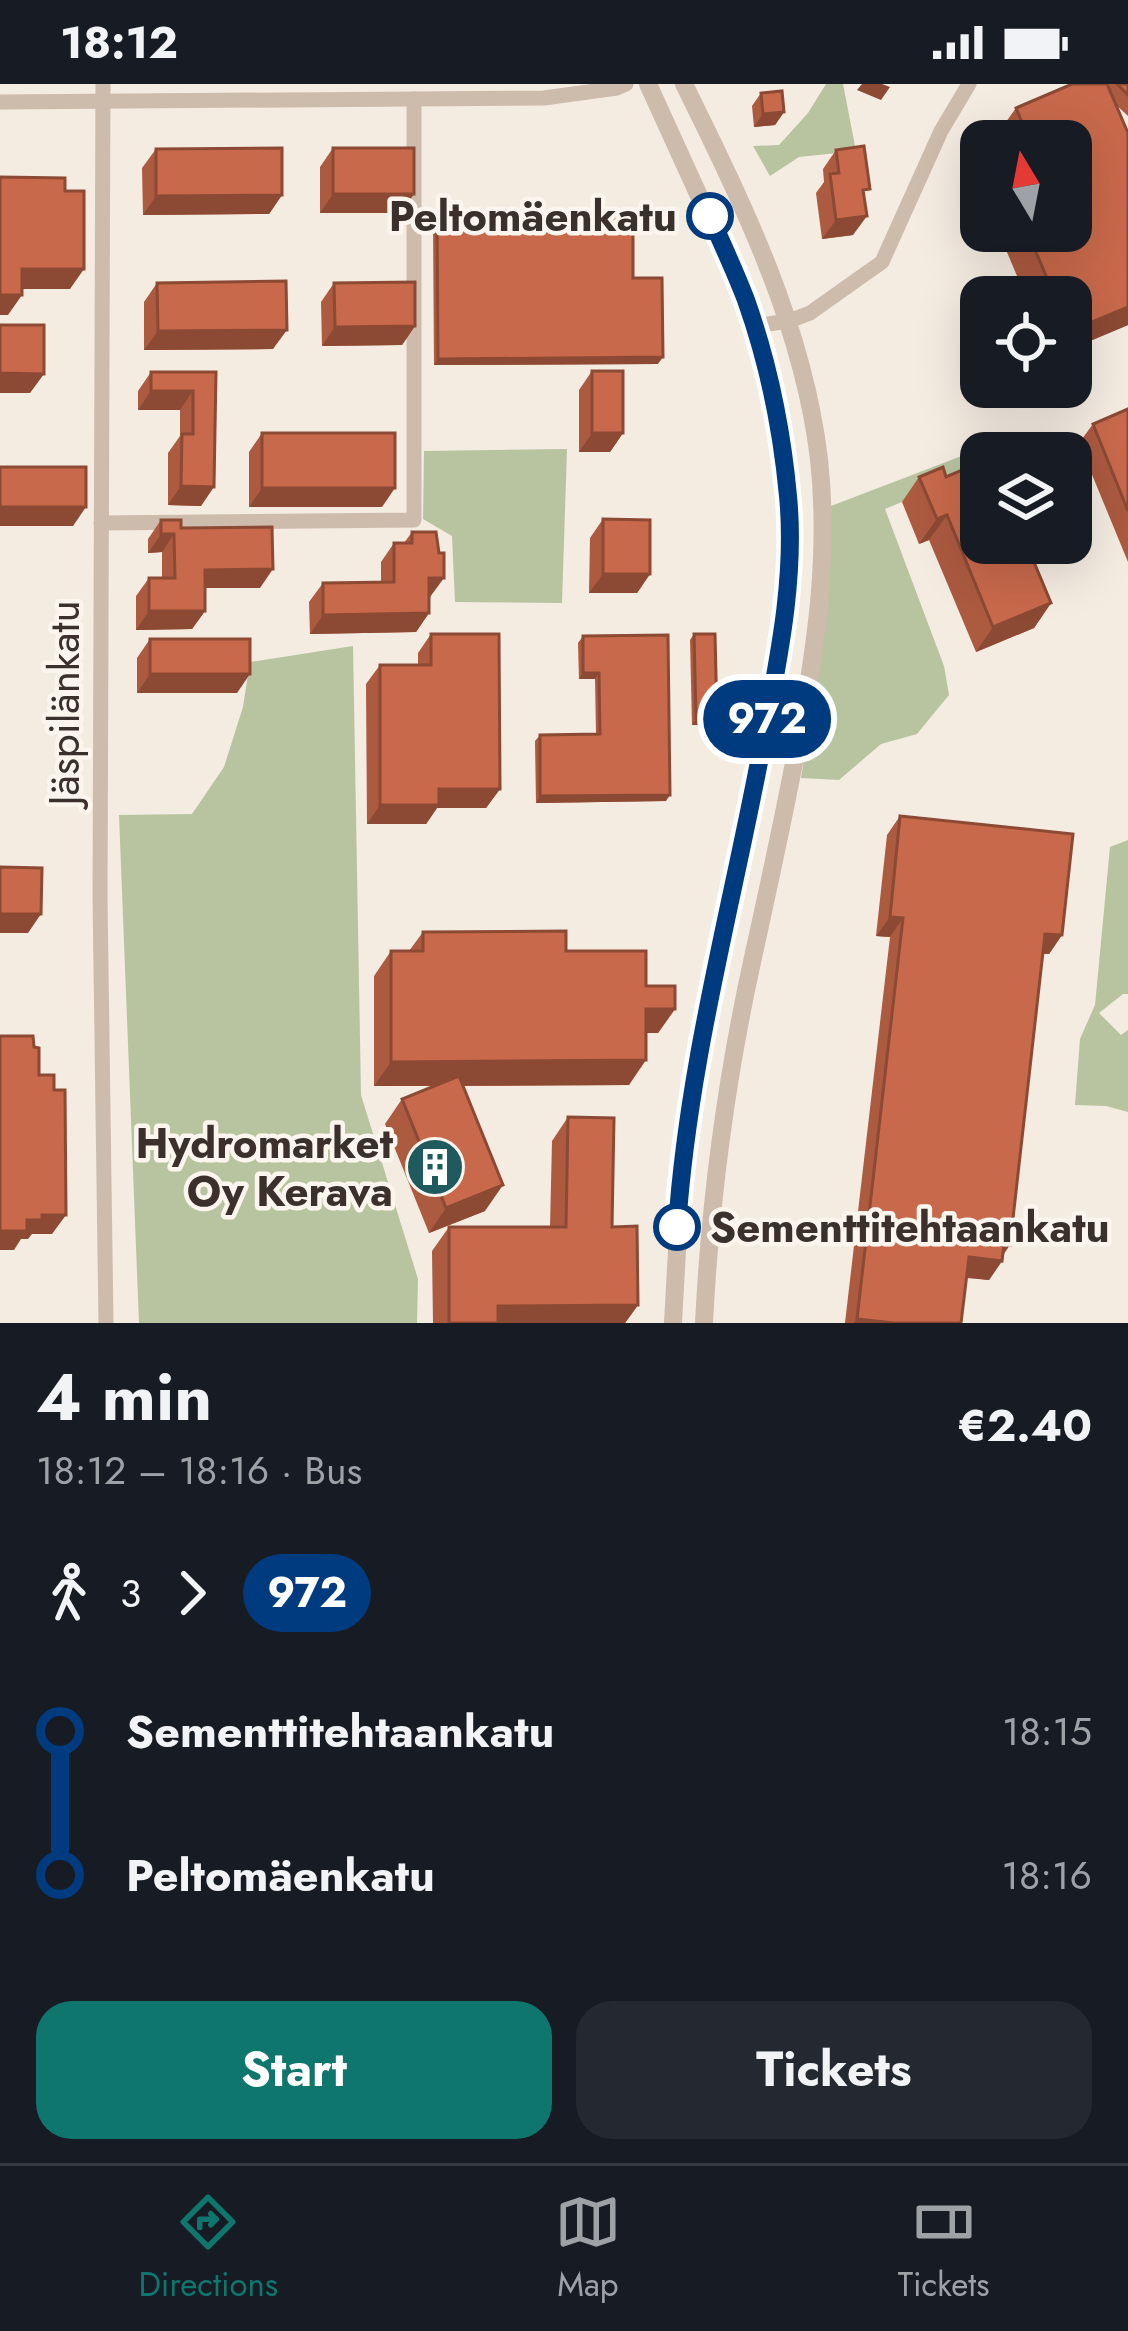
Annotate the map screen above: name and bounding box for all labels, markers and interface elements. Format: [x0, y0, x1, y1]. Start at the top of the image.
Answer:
text: 18:12 [60, 10, 178, 75]
north arrow [960, 120, 1092, 252]
map controls [960, 120, 1092, 564]
place label: Peltomäenkatu [389, 186, 677, 247]
marker: Peltomäenkatu [688, 194, 732, 238]
button: locate [960, 276, 1092, 408]
button: layers [960, 432, 1092, 564]
street label: Jäspilänkatu [34, 600, 95, 811]
line badge: 972 [698, 680, 836, 758]
text: 972 [727, 688, 807, 749]
place label: Hydromarket Oy Kerava [135, 1113, 394, 1222]
building icon: Hydromarket Oy Kerava [404, 1136, 466, 1198]
place label: Sementtitehtaankatu [710, 1197, 1110, 1258]
marker: Sementtitehtaankatu [655, 1205, 699, 1249]
text: 4 min [36, 1349, 212, 1445]
text: €2.40 [957, 1393, 1092, 1458]
text: 18:12 – 18:16 · Bus [36, 1442, 362, 1499]
icon: walk [36, 1560, 102, 1626]
icon: forward [159, 1560, 225, 1626]
text: 972 [267, 1562, 347, 1623]
text: 3 [120, 1565, 141, 1622]
text: Sementtitehtaankatu [126, 1699, 554, 1764]
text: 18:15 [1002, 1703, 1092, 1760]
text: Peltomäenkatu [126, 1843, 435, 1908]
text: 18:16 [1001, 1847, 1092, 1904]
button: Start [36, 2001, 552, 2139]
button: Tickets [576, 2001, 1092, 2139]
tab: Directions [138, 2189, 278, 2308]
tab: Map [555, 2189, 621, 2308]
tab: Tickets [898, 2189, 990, 2308]

